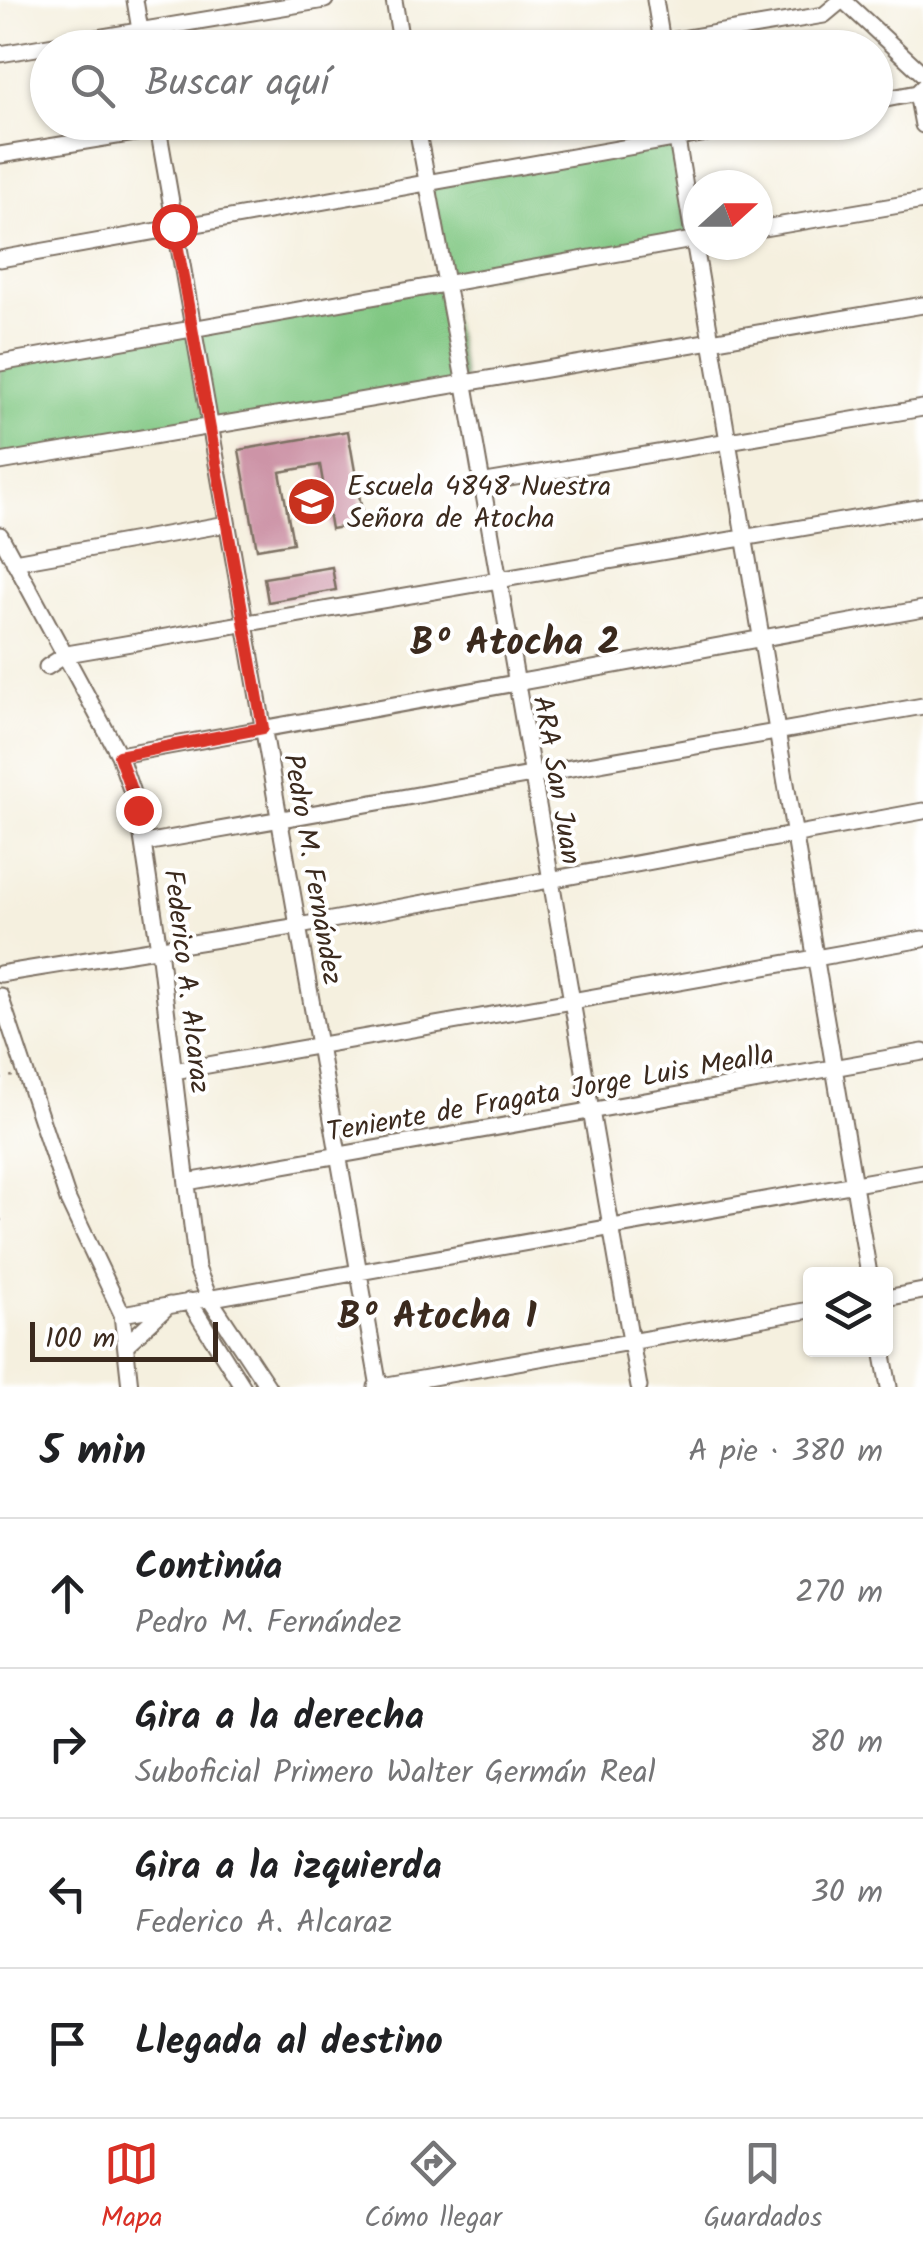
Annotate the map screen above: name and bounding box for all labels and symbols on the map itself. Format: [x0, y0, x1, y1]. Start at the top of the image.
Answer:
north arrow [683, 170, 773, 260]
route start [152, 204, 198, 250]
place label: Escuela 4848 Nuestra Señora de Atocha [347, 465, 611, 542]
school or university icon: Escuela 4848 Nuestra Señora de Atocha [286, 475, 338, 527]
district label: Bº Atocha 2 [410, 614, 620, 674]
street label: ARA San Juan [519, 693, 592, 868]
street label: Pedro M. Fernández [269, 751, 354, 988]
route end [116, 788, 162, 834]
street label: Federico A. Alcaraz [149, 867, 222, 1096]
street label: Teniente de Fragata Jorge Luis Mealla [323, 1033, 778, 1156]
district label: Bº Atocha 1 [337, 1288, 537, 1348]
scale bar [30, 1317, 218, 1362]

